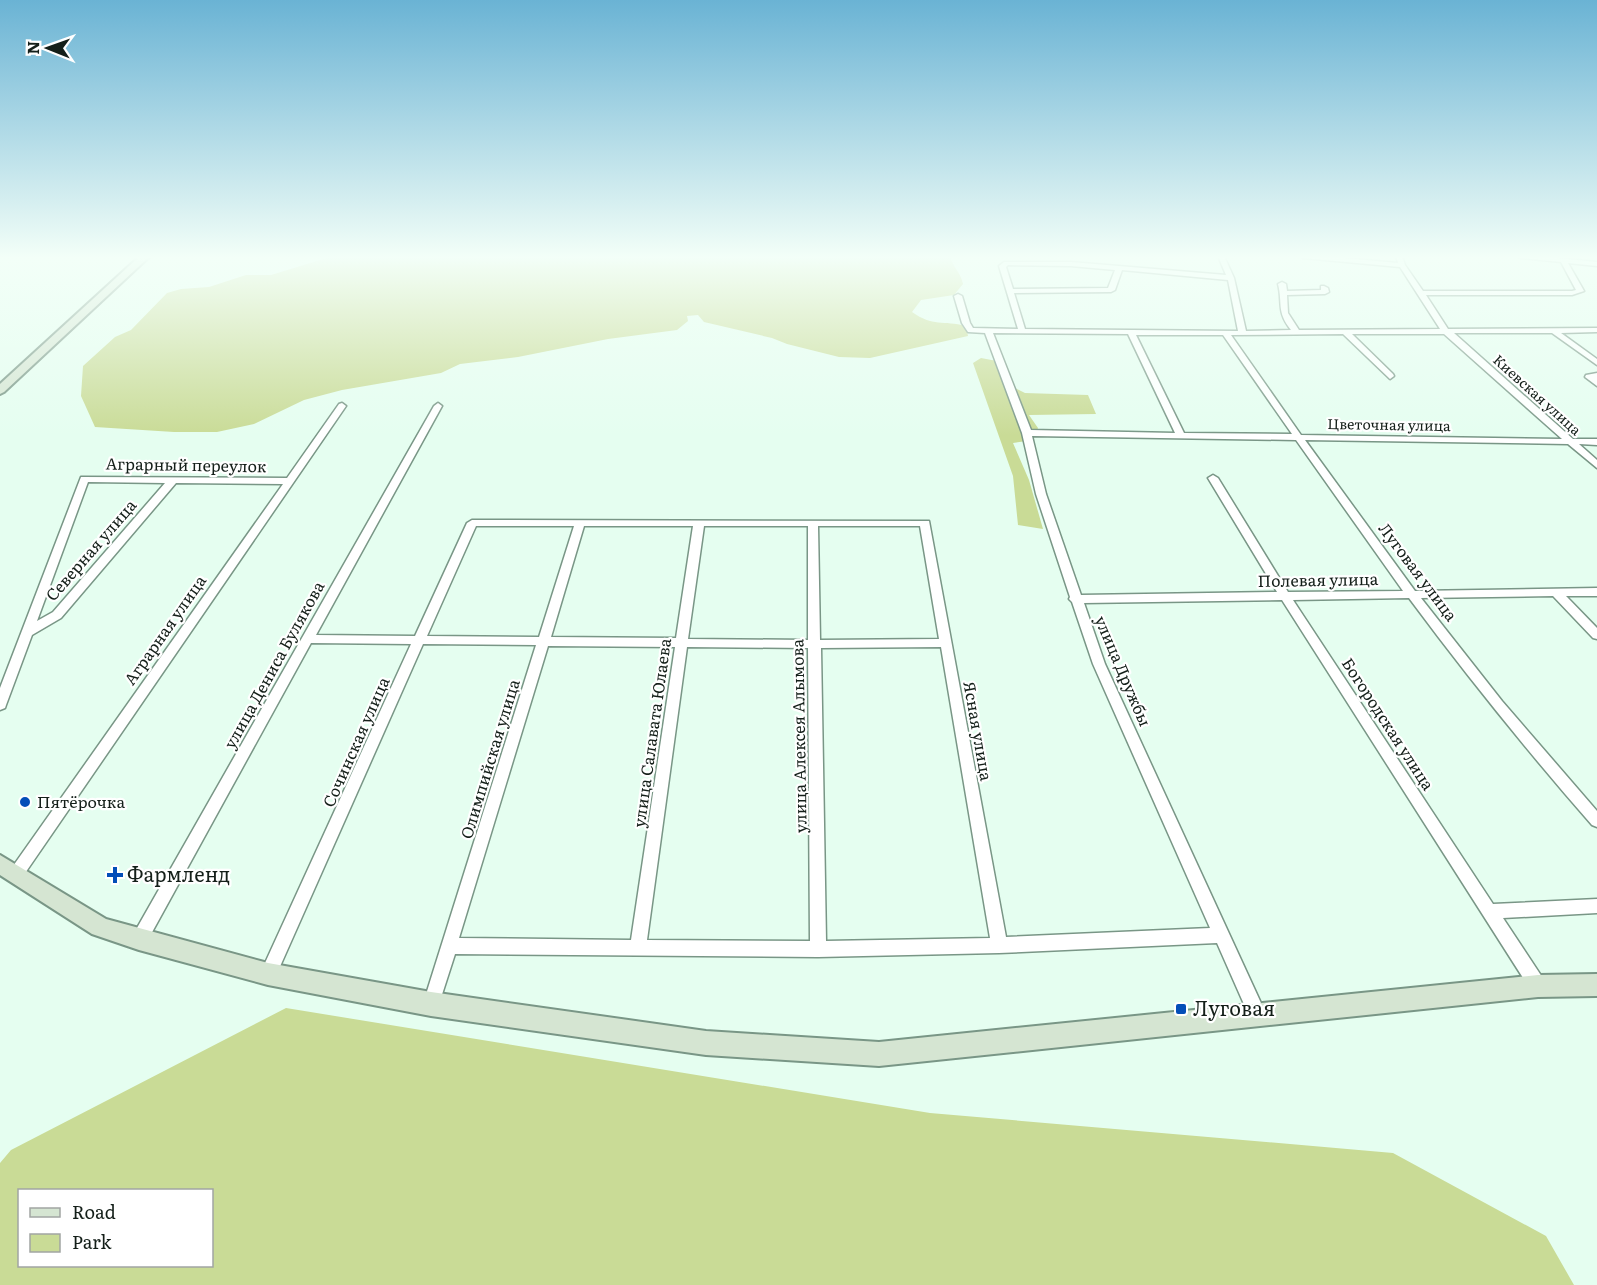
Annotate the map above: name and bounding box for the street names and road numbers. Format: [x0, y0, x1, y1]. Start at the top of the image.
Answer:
street label: Киевская улица [1489, 349, 1586, 439]
street label: Цветочная улица [1327, 413, 1451, 435]
street label: Аграрный переулок [105, 451, 267, 477]
street label: Северная улица [39, 493, 141, 605]
street label: Луговая улица [1374, 517, 1464, 626]
street label: Полевая улица [1258, 566, 1379, 592]
street label: Аграрная улица [117, 569, 211, 689]
street label: улица Дениса Булякова [217, 576, 329, 753]
street label: улица Дружбы [1090, 611, 1158, 730]
street label: улица Салавата Юлаева [626, 636, 676, 829]
street label: улица Алексея Алымова [784, 638, 812, 833]
street label: Богородская улица [1337, 652, 1441, 795]
street label: Сочинская улица [316, 672, 395, 811]
street label: Олимпийская улица [453, 676, 525, 841]
street label: Ясная улица [958, 679, 1000, 783]

